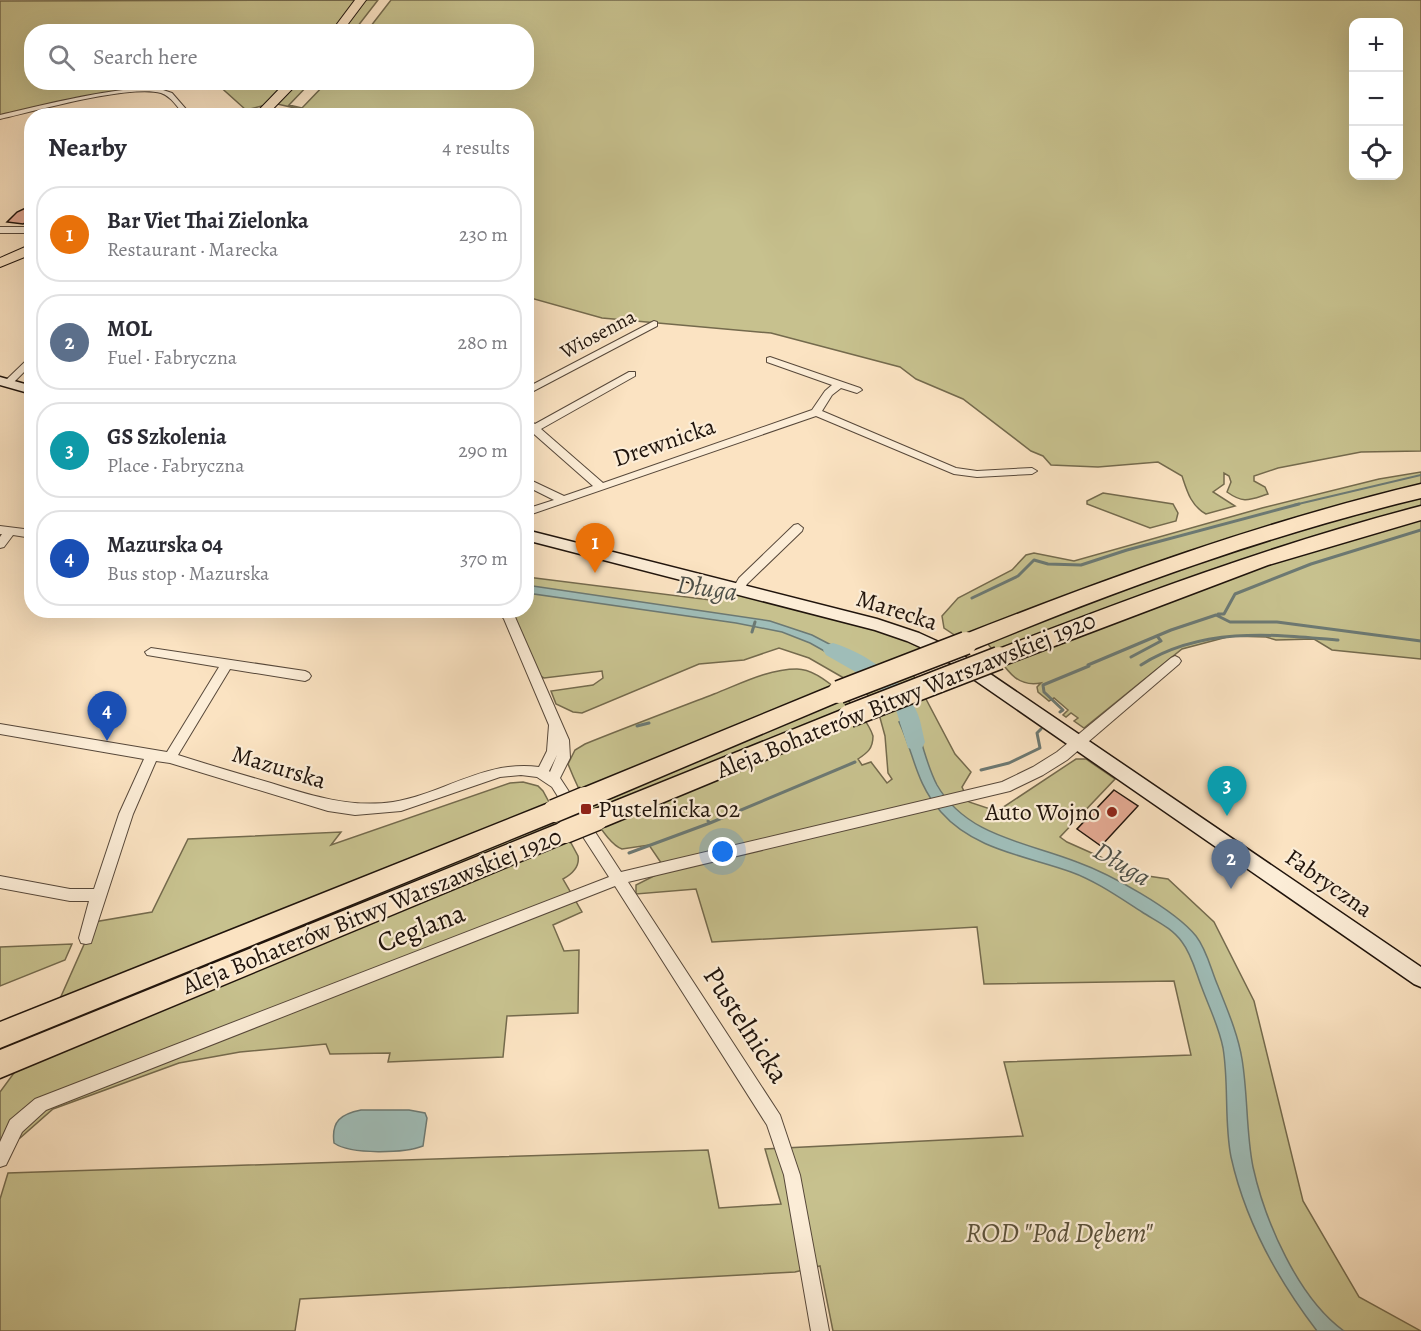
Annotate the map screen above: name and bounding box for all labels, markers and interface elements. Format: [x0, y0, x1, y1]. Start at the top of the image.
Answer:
map controls [1349, 18, 1403, 180]
button: + [1349, 18, 1403, 72]
search box [24, 24, 534, 90]
icon: search [45, 41, 78, 74]
text: Search here [93, 42, 198, 72]
button: − [1349, 72, 1403, 126]
button: locate [1349, 126, 1403, 180]
text: Nearby [48, 130, 127, 165]
text: 4 results [442, 134, 510, 161]
text: Bar Viet Thai Zielonka [107, 206, 309, 236]
text: 1 [66, 221, 73, 248]
text: 230 m [459, 221, 508, 248]
text: Restaurant · Marecka [107, 236, 278, 263]
street label: Wiosenna [555, 303, 641, 366]
text: MOL [107, 314, 152, 344]
text: 2 [65, 329, 74, 356]
text: 280 m [458, 329, 508, 356]
text: Fuel · Fabryczna [107, 344, 237, 371]
street label: Drewnicka [609, 409, 720, 474]
text: GS Szkolenia [107, 422, 227, 452]
text: 3 [65, 437, 74, 464]
text: 290 m [458, 437, 508, 464]
text: Place · Fabryczna [107, 452, 245, 479]
pin: 1 [576, 524, 614, 573]
text: Mazurska 04 [107, 530, 223, 560]
text: 4 [65, 545, 74, 572]
text: 370 m [460, 545, 508, 572]
text: Bus stop · Mazurska [107, 560, 269, 587]
water label: Długa [674, 566, 740, 610]
street label: Marecka [852, 582, 943, 638]
street label: Aleja Bohaterów Bitwy Warszawskiej 1920 [711, 604, 1100, 786]
pin: 4 [88, 692, 126, 741]
street label: Mazurska [228, 738, 331, 797]
pin: 3 [1208, 766, 1246, 816]
place label: Pustelnicka 02 [598, 793, 740, 825]
place label: Auto Wojno [984, 796, 1100, 828]
marker: Pustelnicka 02 [579, 802, 593, 816]
marker: Auto Wojno [1105, 805, 1119, 819]
street label: Aleja Bohaterów Bitwy Warszawskiej 1920 [177, 820, 566, 1002]
water label: Długa [1087, 833, 1157, 895]
your location [708, 837, 737, 866]
pin: 2 [1212, 840, 1250, 889]
street label: Fabryczna [1279, 841, 1380, 925]
street label: Ceglana [371, 894, 471, 962]
street label: Pustelnicka [694, 959, 798, 1091]
park label: ROD "Pod Dębem" [965, 1214, 1153, 1252]

